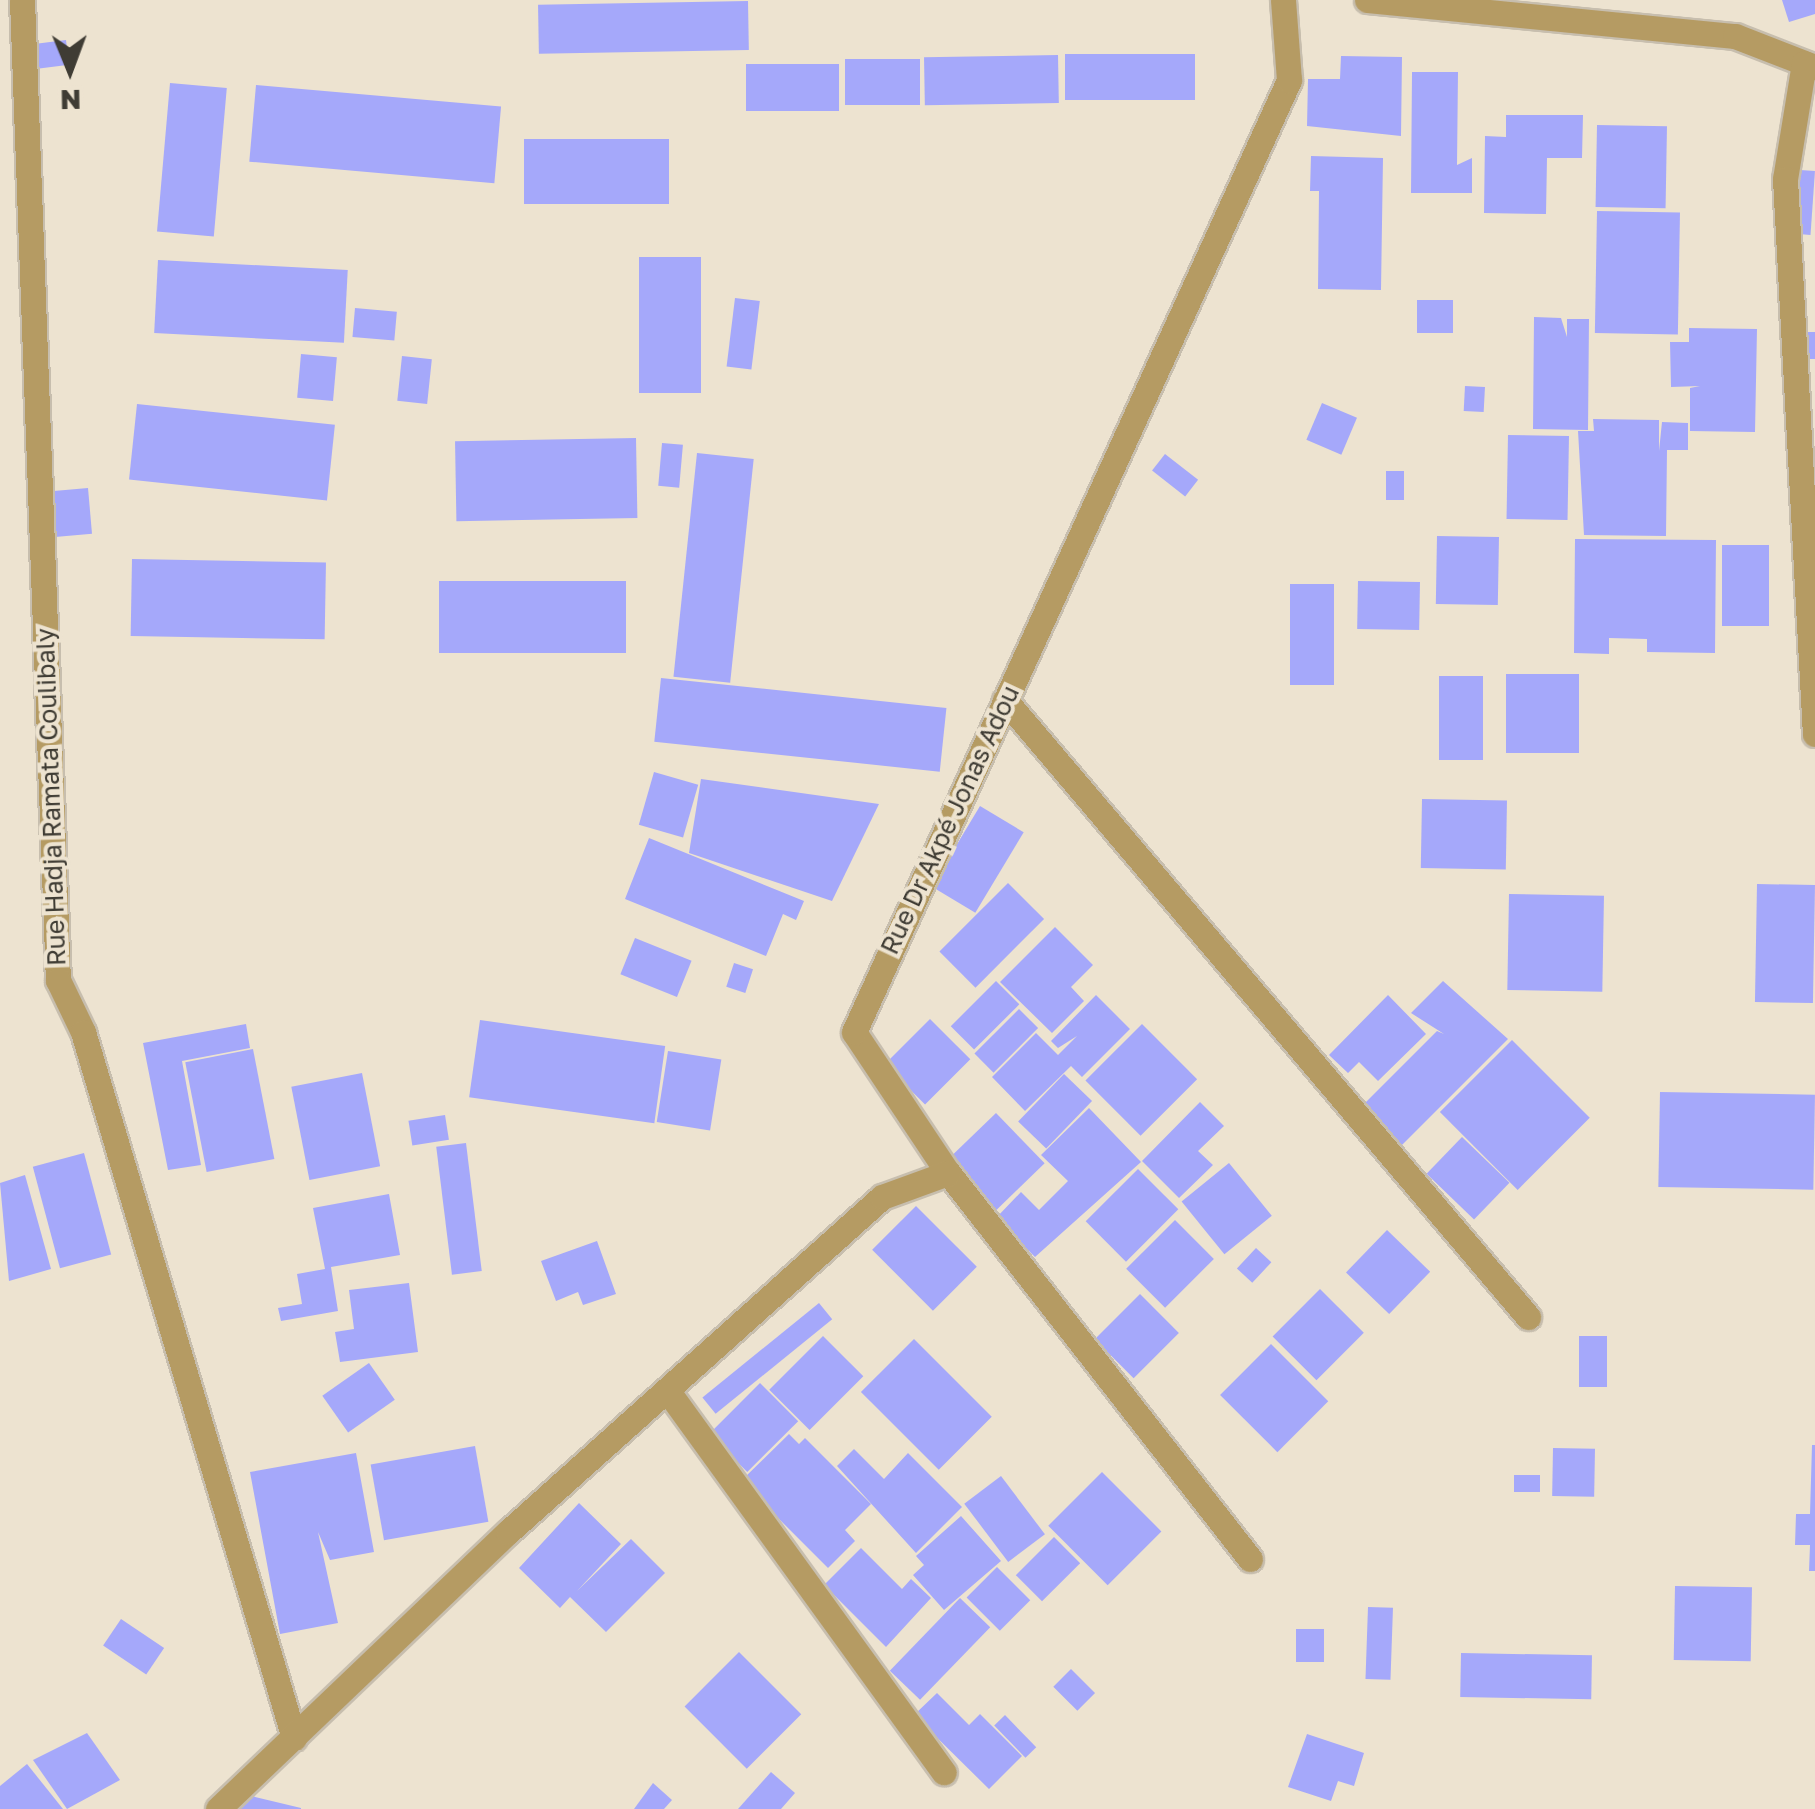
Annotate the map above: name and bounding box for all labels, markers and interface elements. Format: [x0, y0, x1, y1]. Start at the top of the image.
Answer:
north arrow [20, 20, 120, 120]
text: N [60, 84, 81, 117]
street label: Rue Hadja Ramata Coulibaly [30, 628, 72, 966]
street label: Rue Dr Akpé Jonas Adou [875, 681, 1025, 959]

